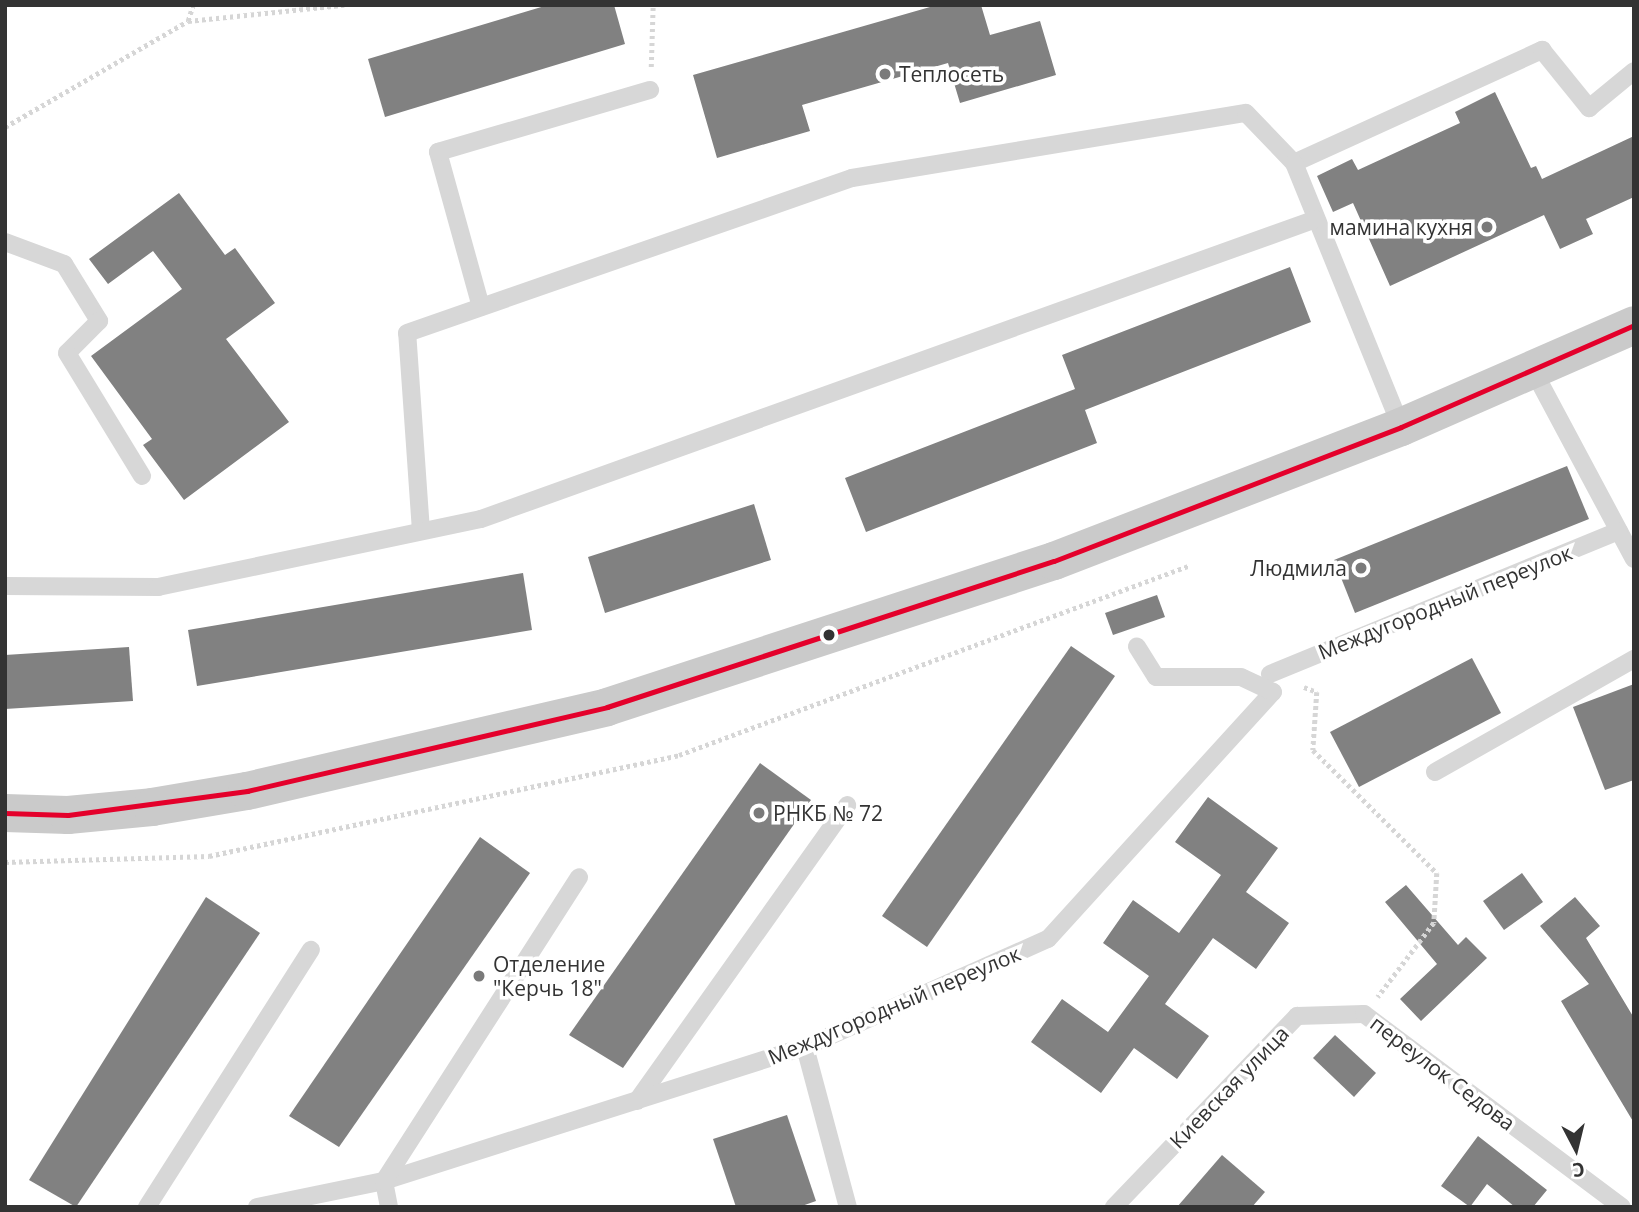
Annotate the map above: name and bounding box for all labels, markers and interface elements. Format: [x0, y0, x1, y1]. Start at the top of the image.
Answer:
place label: Теплосеть [899, 61, 1004, 87]
marker: Теплосеть [877, 66, 893, 82]
place label: мамина кухня [1329, 214, 1473, 240]
marker: мамина кухня [1479, 219, 1495, 235]
street label: Междугородный переулок [1314, 539, 1576, 665]
place label: Людмила [1250, 555, 1347, 581]
marker: Людмила [1353, 560, 1369, 576]
unlabelled marker [822, 628, 836, 642]
place label: РНКБ № 72 [773, 800, 883, 826]
marker: РНКБ № 72 [751, 805, 767, 821]
street label: Междугородный переулок [764, 940, 1024, 1070]
place label: Отделение "Керчь 18" [493, 951, 605, 1001]
marker: Отделение "Керчь 18" [471, 968, 487, 984]
street label: переулок Седова [1366, 1010, 1520, 1136]
street label: Киевская улица [1164, 1021, 1294, 1153]
north arrow [1541, 1114, 1611, 1184]
text: С [1571, 1156, 1586, 1183]

